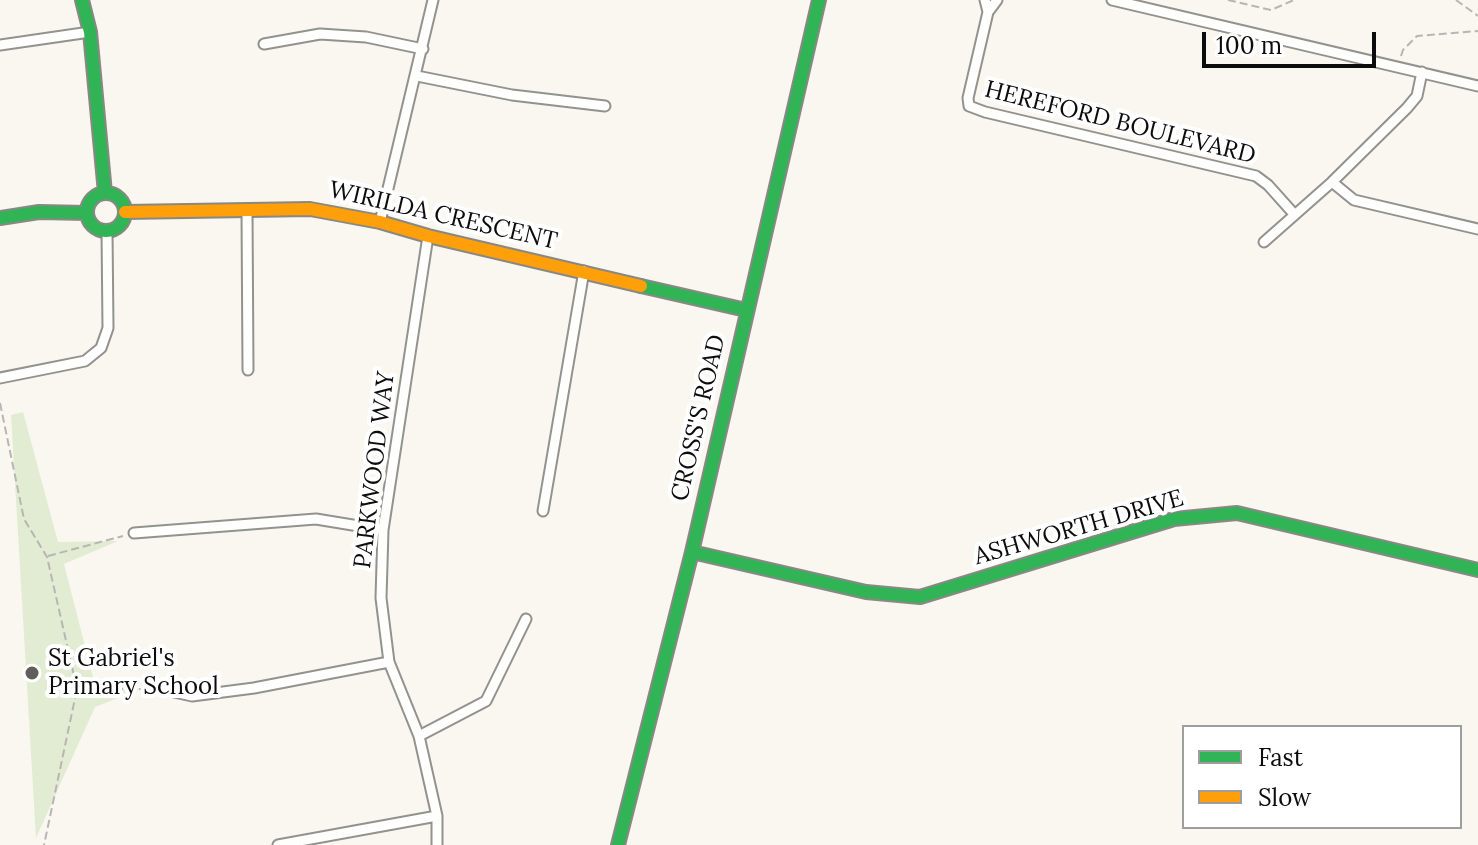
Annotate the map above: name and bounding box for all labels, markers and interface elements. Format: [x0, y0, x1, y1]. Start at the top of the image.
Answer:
scale bar [1206, 16, 1380, 66]
text: 100 m [1216, 30, 1282, 61]
street label: HEREFORD BOULEVARD [982, 75, 1258, 171]
street label: WIRILDA CRESCENT [326, 176, 560, 256]
street label: CROSS'S ROAD [666, 332, 732, 504]
street label: PARKWOOD WAY [349, 370, 401, 570]
street label: ASHWORTH DRIVE [971, 484, 1187, 572]
place label: St Gabriel's Primary School [48, 645, 219, 701]
marker: St Gabriel's Primary School [23, 664, 41, 682]
legend [1182, 725, 1462, 829]
text: Fast [1258, 742, 1303, 773]
text: Slow [1258, 782, 1311, 813]

